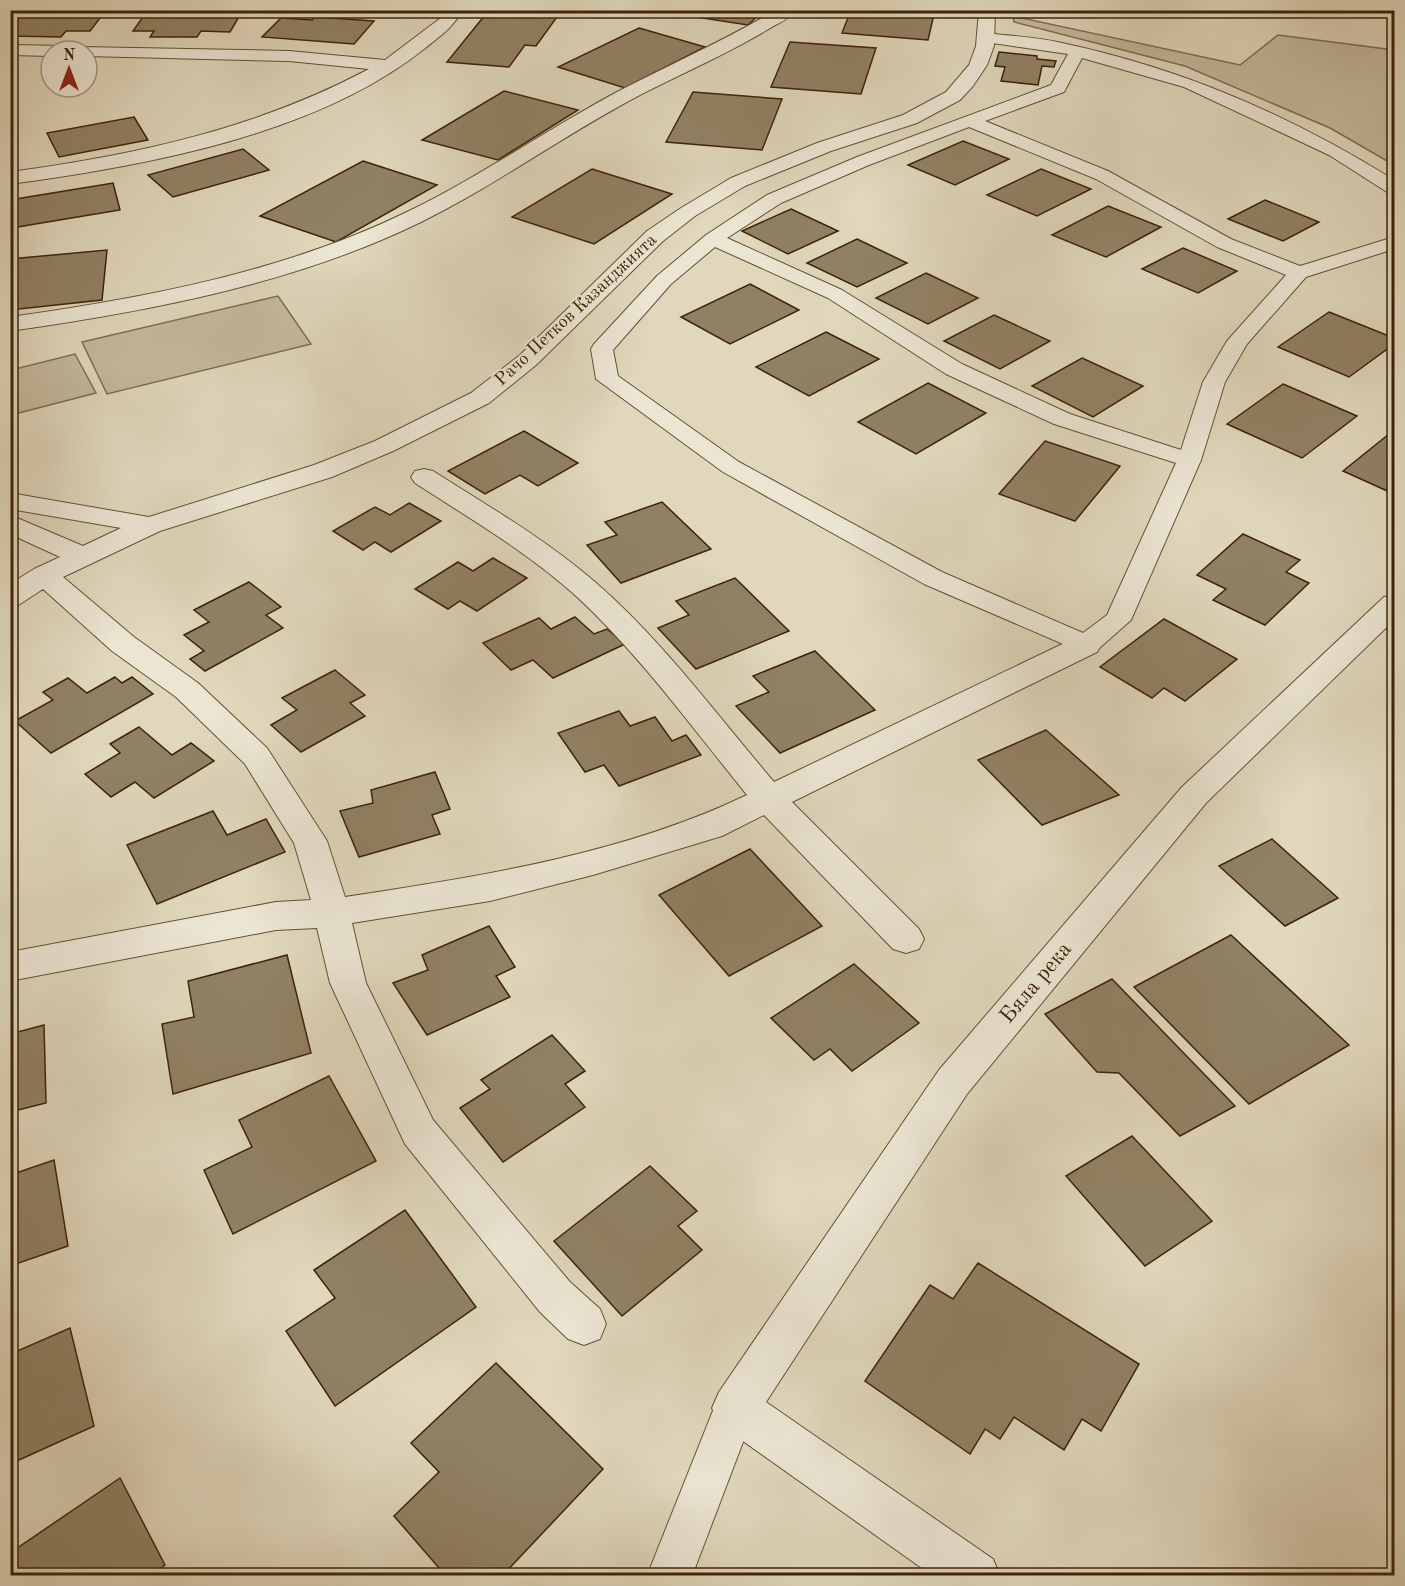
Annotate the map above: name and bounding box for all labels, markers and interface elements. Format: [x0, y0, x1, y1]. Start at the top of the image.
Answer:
north arrow [39, 39, 99, 99]
text: N [63, 48, 76, 64]
street label: Рачо Петков Казанджията [492, 231, 660, 389]
street label: Бяла река [996, 938, 1076, 1028]

